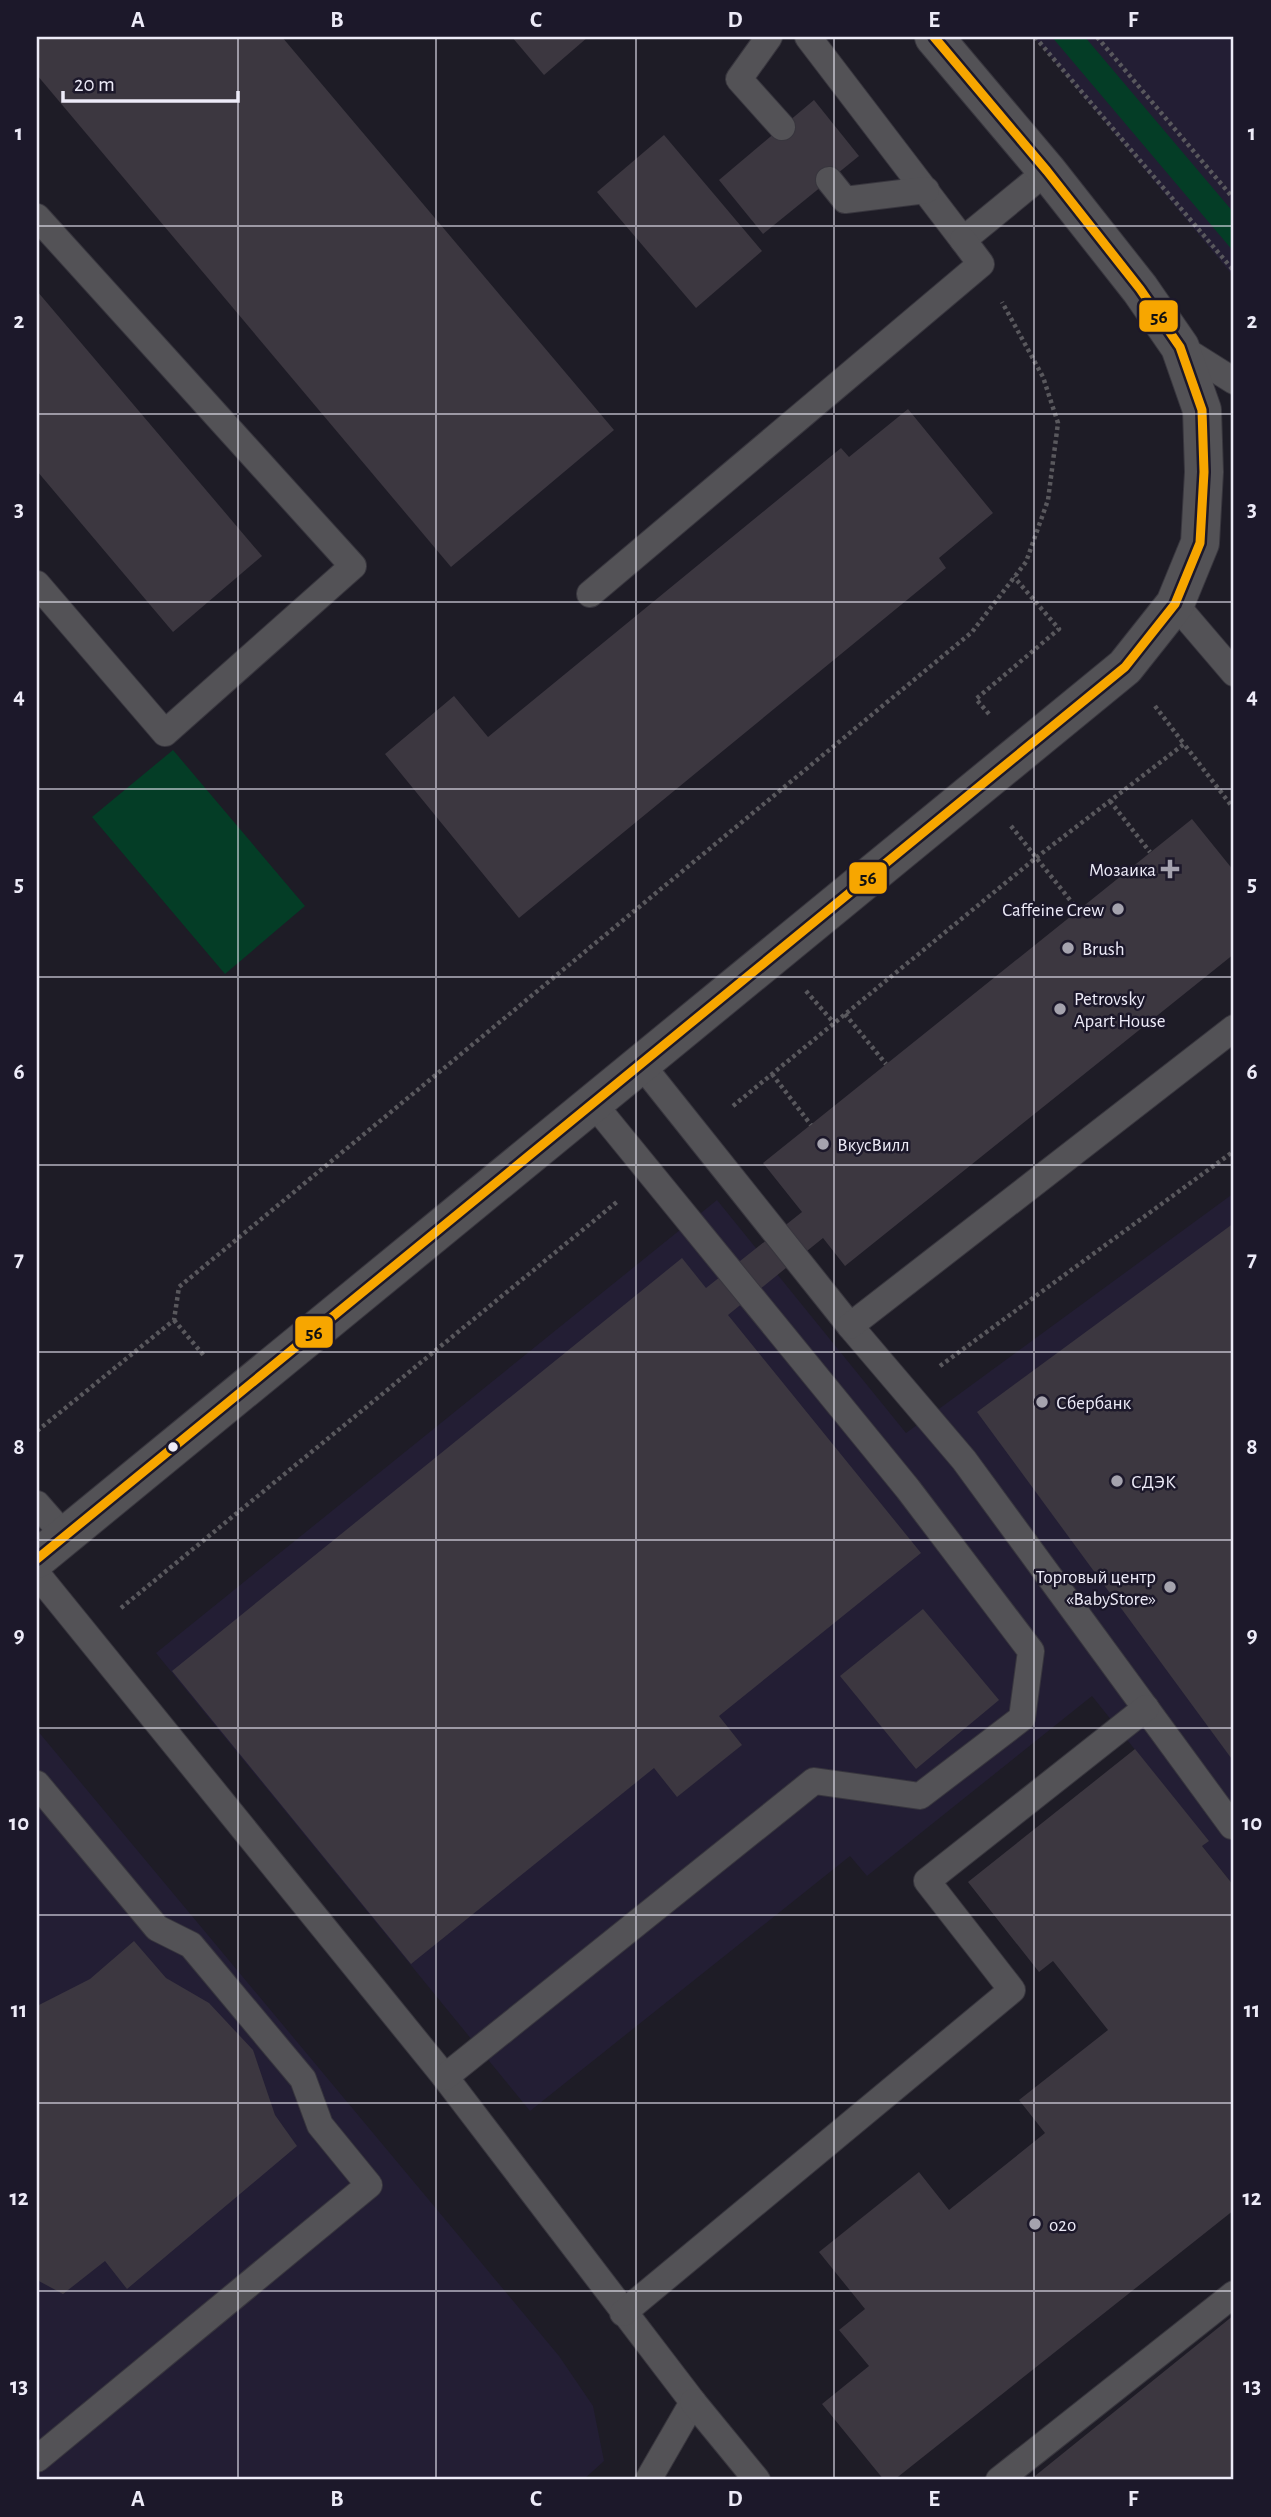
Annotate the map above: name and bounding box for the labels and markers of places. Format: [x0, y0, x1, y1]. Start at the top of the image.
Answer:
place label: Мозаика [1089, 861, 1156, 880]
marker: Мозаика [1162, 861, 1178, 877]
place label: Caffeine Crew [1002, 901, 1104, 920]
marker: Caffeine Crew [1110, 901, 1126, 917]
marker: Brush [1060, 940, 1076, 956]
place label: Brush [1082, 940, 1125, 959]
place label: Petrovsky Apart House [1074, 990, 1166, 1031]
marker: Petrovsky Apart House [1052, 1001, 1068, 1017]
marker: ВкусВилл [815, 1136, 831, 1152]
place label: ВкусВилл [837, 1136, 910, 1155]
marker: Сбербанк [1034, 1394, 1050, 1410]
place label: Сбербанк [1056, 1394, 1132, 1413]
unlabelled marker [166, 1440, 180, 1454]
marker: СДЭК [1109, 1473, 1125, 1489]
place label: СДЭК [1131, 1473, 1176, 1492]
place label: Торговый центр «BabyStore» [1036, 1568, 1156, 1609]
marker: Торговый центр «BabyStore» [1162, 1579, 1178, 1595]
marker: o2o [1027, 2216, 1043, 2232]
place label: o2o [1049, 2216, 1076, 2235]

